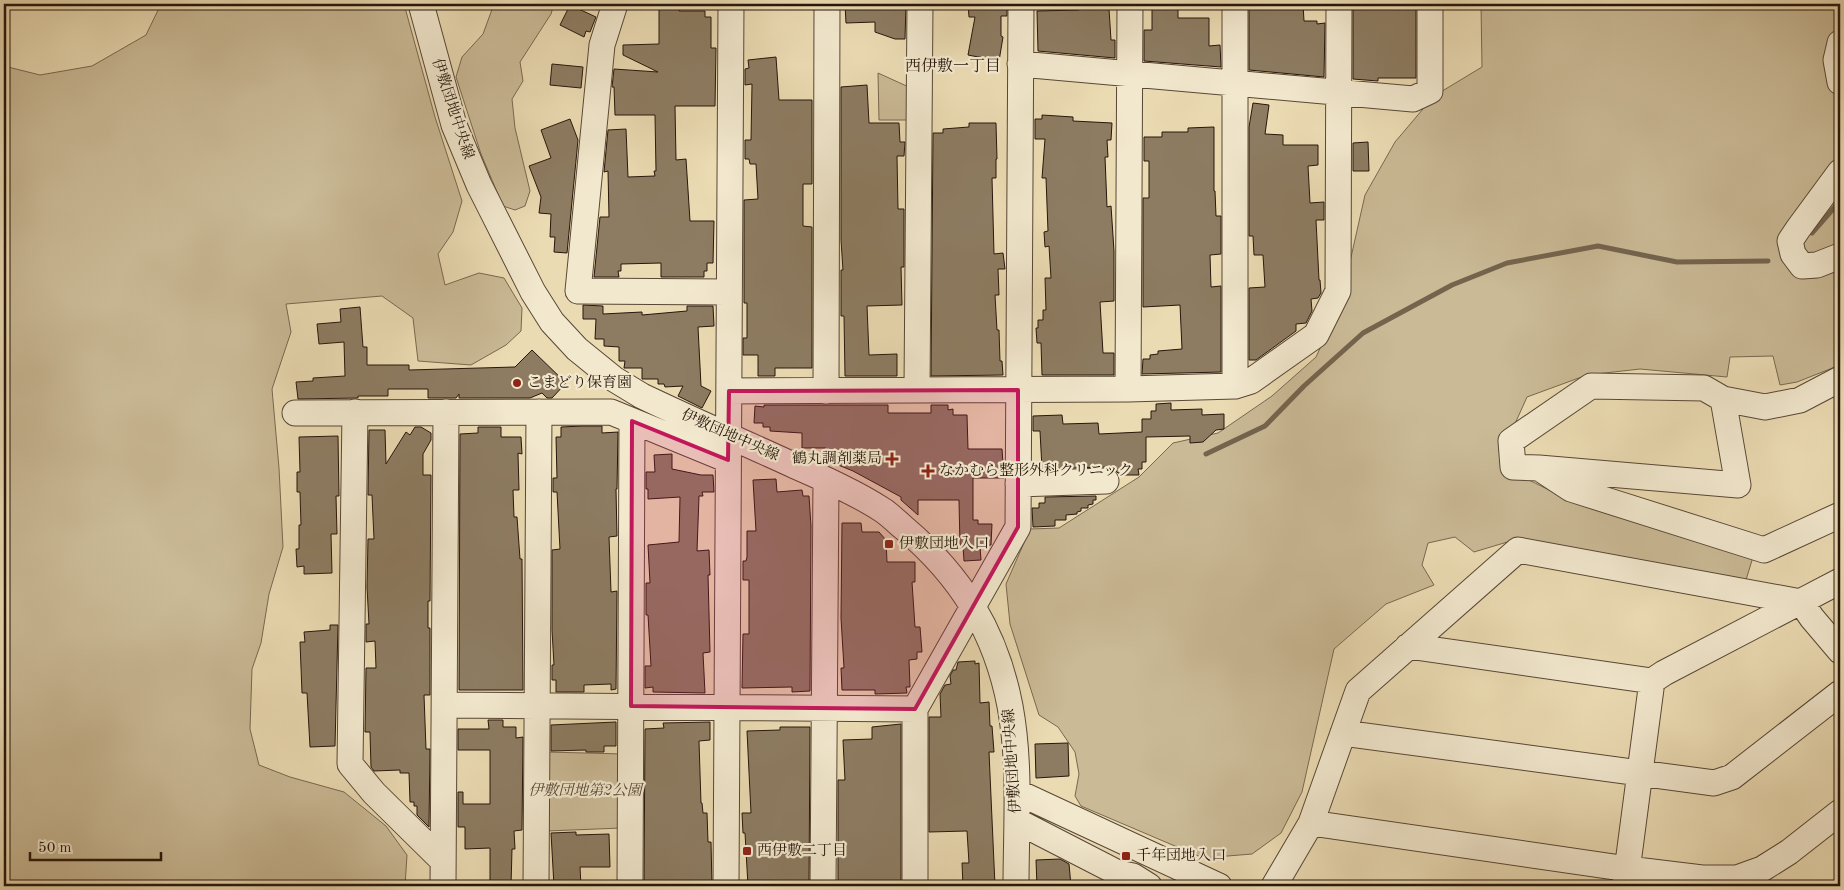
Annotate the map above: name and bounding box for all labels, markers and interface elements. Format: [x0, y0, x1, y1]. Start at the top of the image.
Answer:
street label: 伊敷団地中央線 [429, 56, 477, 161]
district label: 西伊敷一丁目 [905, 57, 1001, 75]
place label: こまどり保育園 [527, 374, 632, 391]
marker: こまどり保育園 [511, 377, 523, 389]
street label: 伊敷団地中央線 [679, 406, 782, 464]
place label: 鶴丸調剤薬局 [792, 450, 882, 467]
marker: 鶴丸調剤薬局 [886, 453, 898, 465]
place label: なかむら整形外科クリニック [939, 462, 1133, 479]
marker: なかむら整形外科クリニック [921, 464, 935, 478]
place label: 伊敷団地入口 [899, 535, 989, 552]
marker: 伊敷団地入口 [883, 538, 895, 550]
street label: 伊敷団地中央線 [1000, 708, 1024, 814]
park label: 伊敷団地第2公園 [528, 782, 645, 799]
scale bar [30, 830, 161, 862]
text: 50 m [38, 841, 72, 856]
place label: 西伊敷二丁目 [757, 842, 847, 859]
marker: 西伊敷二丁目 [741, 845, 753, 857]
place label: 千年団地入口 [1136, 847, 1226, 864]
marker: 千年団地入口 [1120, 850, 1132, 862]

